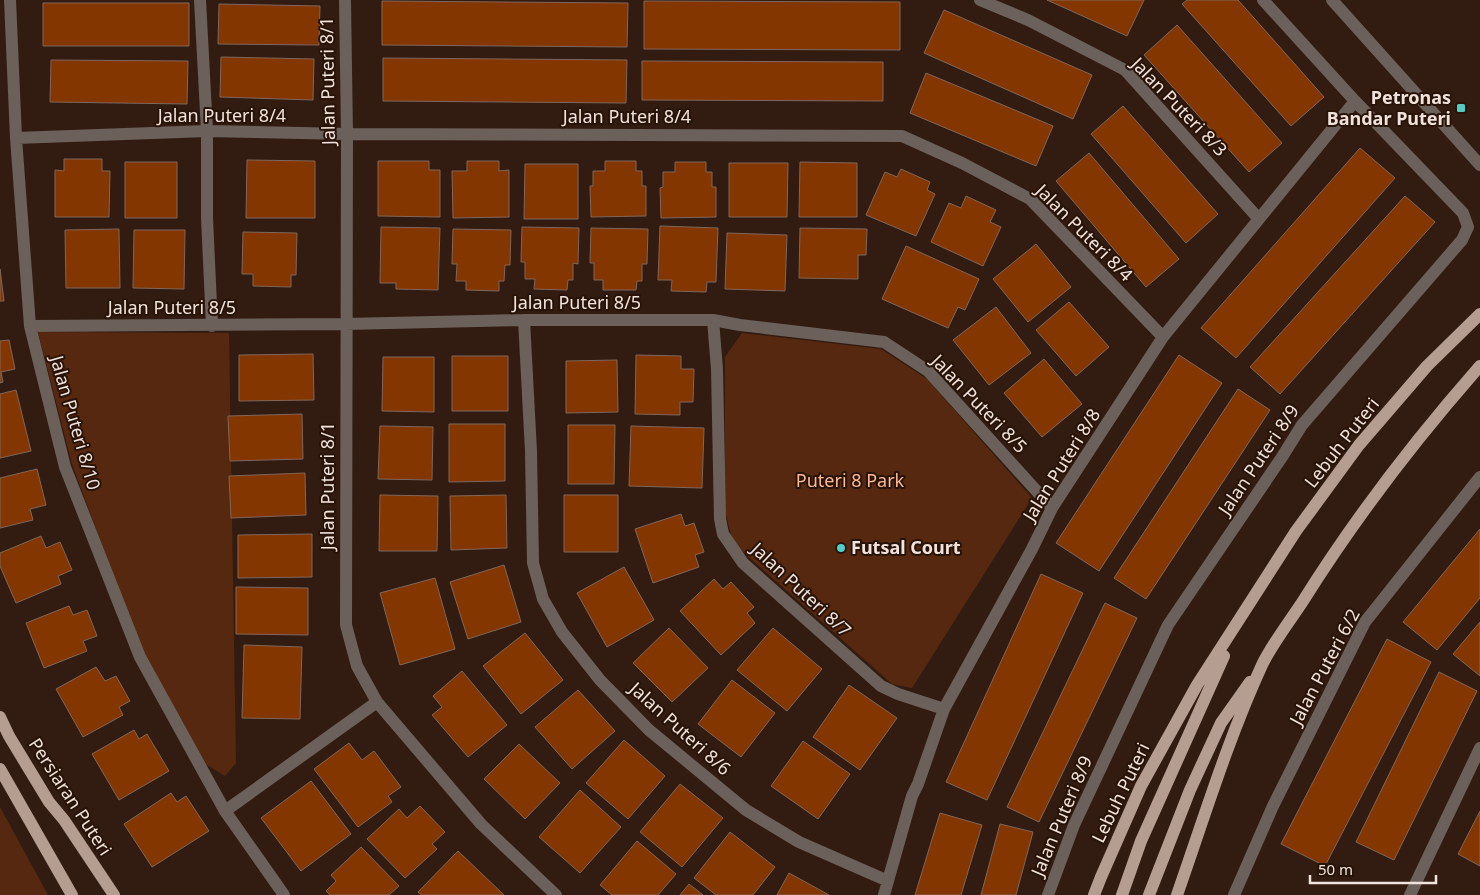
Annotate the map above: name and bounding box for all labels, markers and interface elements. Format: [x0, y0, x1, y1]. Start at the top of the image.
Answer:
street label: Jalan Puteri 8/1 [314, 17, 340, 147]
street label: Jalan Puteri 8/3 [1125, 50, 1233, 161]
place label: Petronas Bandar Puteri [1327, 85, 1451, 130]
marker: Petronas Bandar Puteri [1455, 102, 1467, 114]
street label: Jalan Puteri 8/4 [156, 103, 286, 127]
street label: Jalan Puteri 8/4 [561, 104, 691, 128]
street label: Jalan Puteri 8/4 [1029, 177, 1139, 286]
street label: Jalan Puteri 8/5 [511, 290, 641, 314]
street label: Jalan Puteri 8/5 [106, 295, 236, 319]
street label: Jalan Puteri 8/5 [925, 347, 1033, 458]
street label: Jalan Puteri 8/10 [45, 351, 107, 493]
street label: Lebuh Puteri [1298, 392, 1384, 492]
street label: Jalan Puteri 8/9 [1211, 400, 1304, 521]
street label: Jalan Puteri 8/8 [1016, 404, 1105, 527]
street label: Jalan Puteri 8/1 [315, 422, 339, 552]
park label: Puteri 8 Park [796, 468, 905, 492]
street label: Jalan Puteri 8/7 [745, 535, 857, 642]
place label: Futsal Court [851, 535, 961, 559]
marker: Futsal Court [835, 542, 847, 554]
street label: Jalan Puteri 6/2 [1282, 604, 1365, 731]
street label: Jalan Puteri 8/6 [623, 675, 736, 780]
street label: Persiaran Puteri [24, 733, 118, 860]
street label: Lebuh Puteri [1086, 739, 1155, 847]
street label: Jalan Puteri 8/9 [1024, 752, 1097, 881]
scale bar [1310, 852, 1436, 884]
text: 50 m [1318, 859, 1353, 879]

